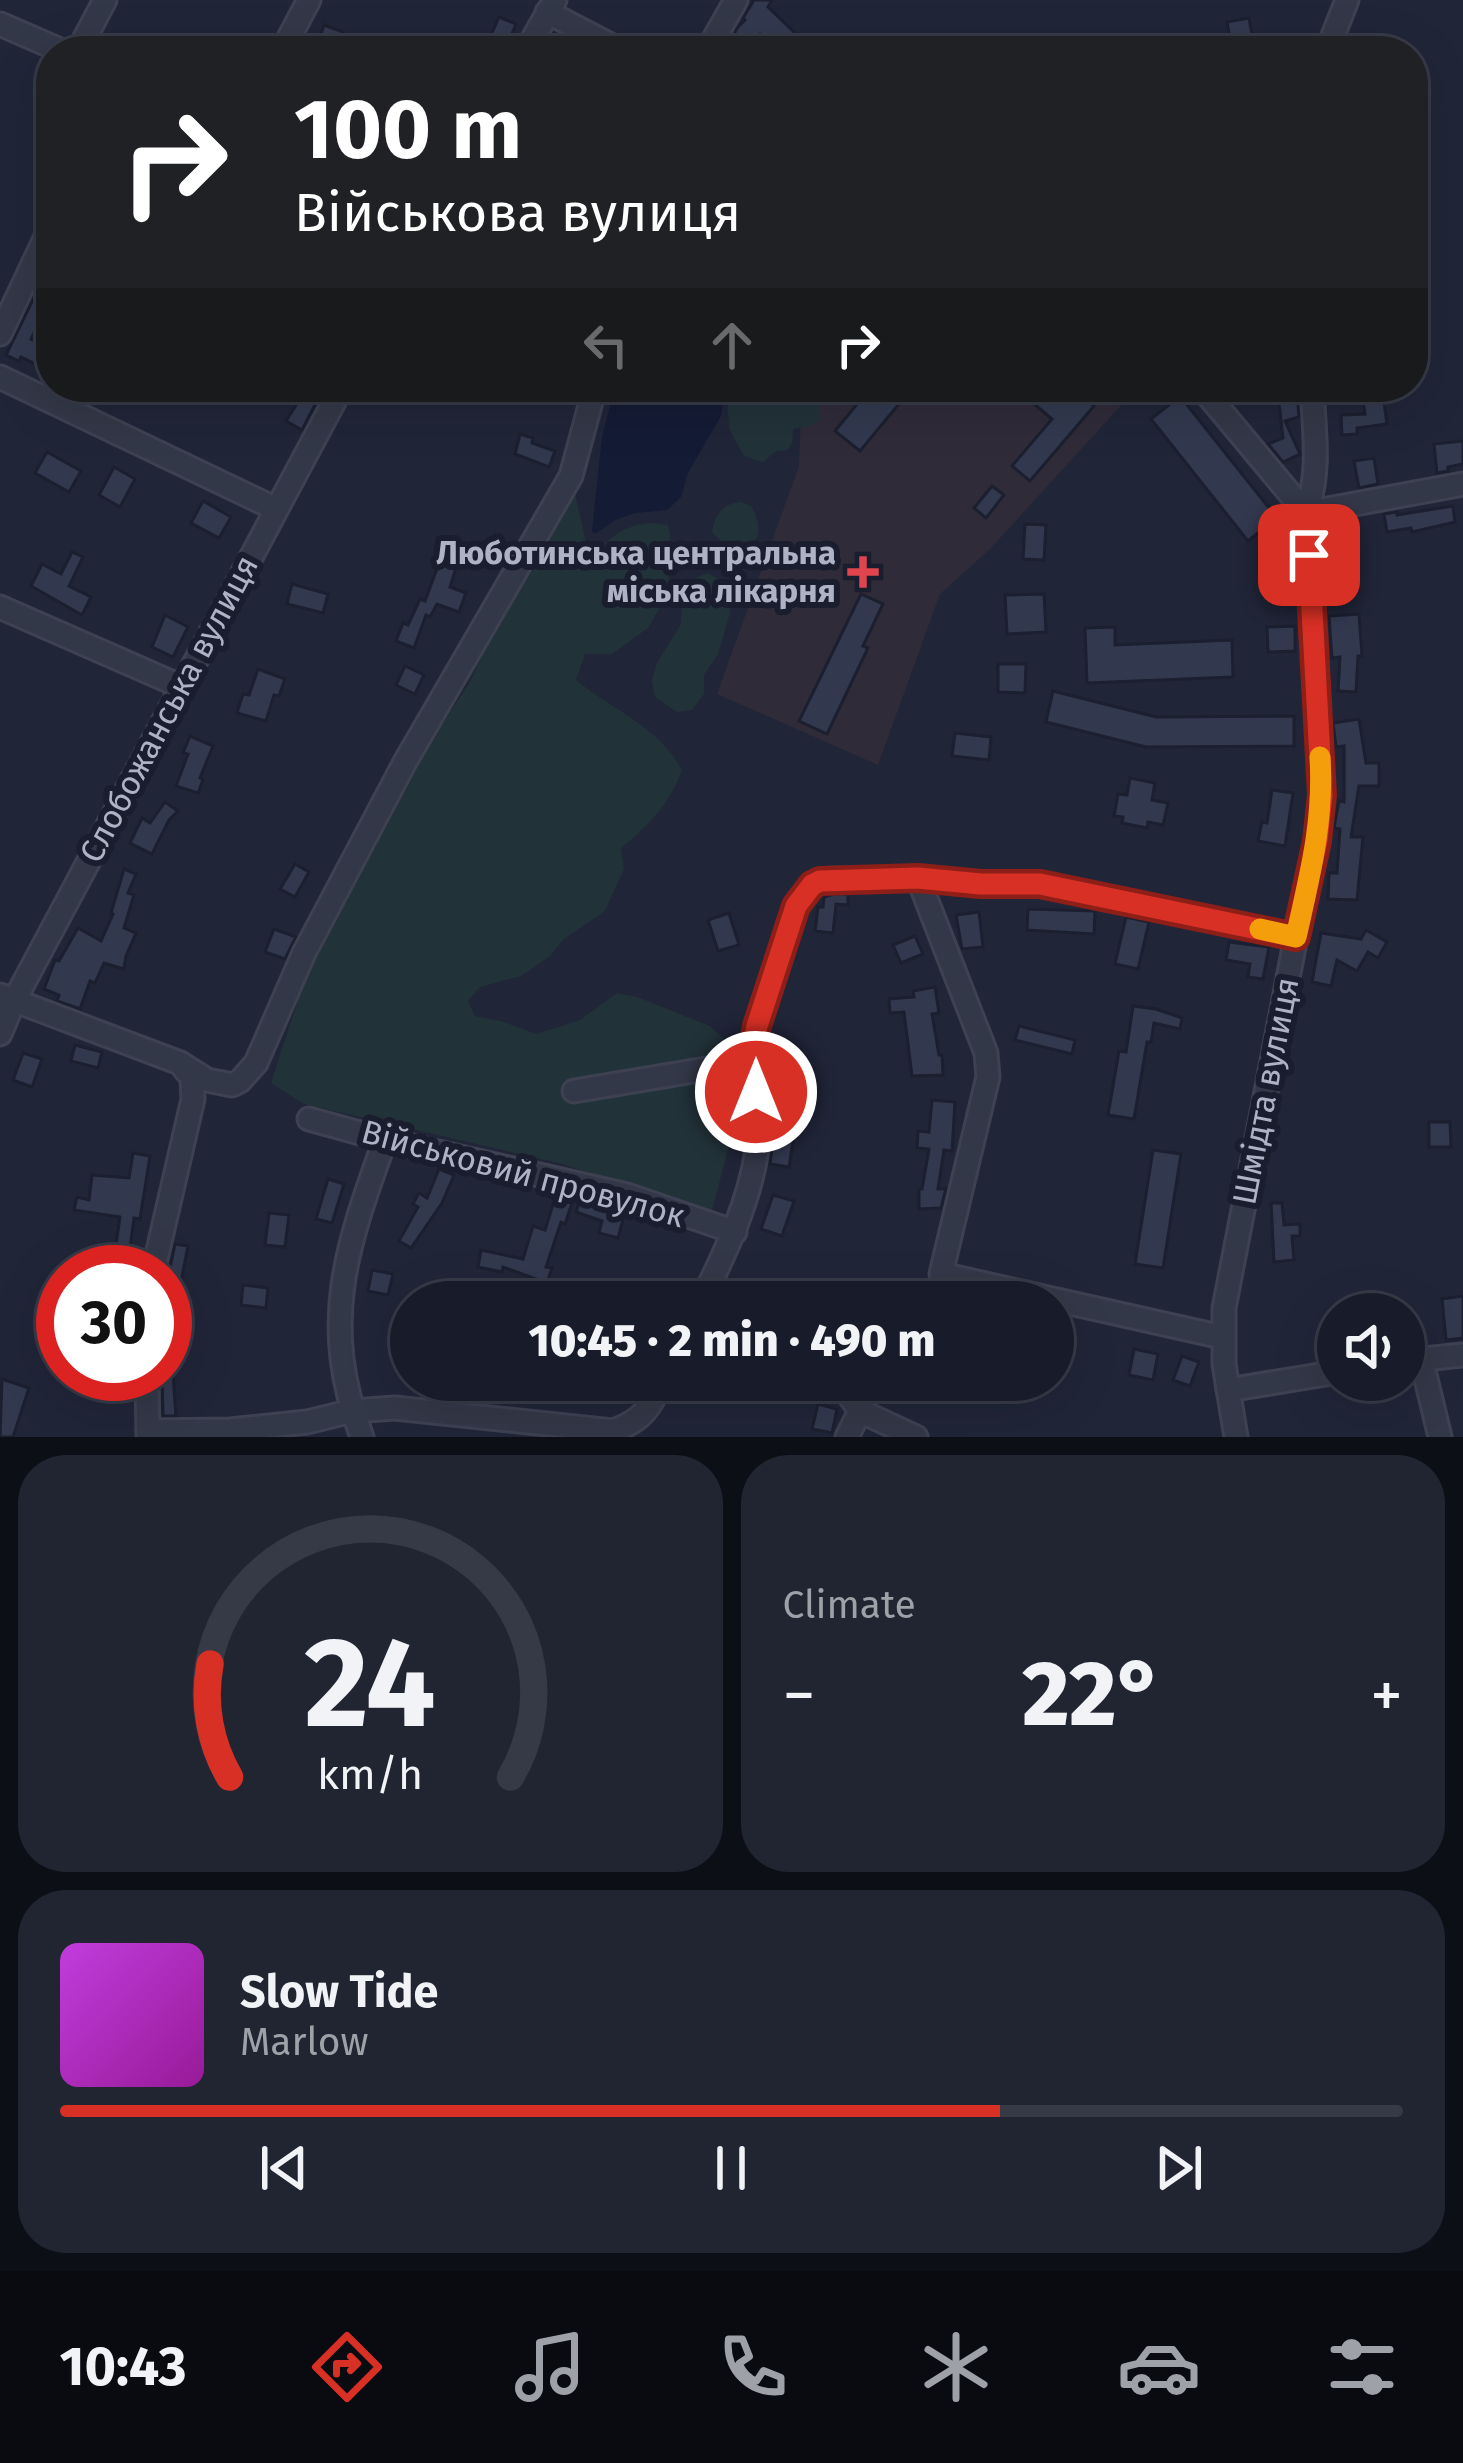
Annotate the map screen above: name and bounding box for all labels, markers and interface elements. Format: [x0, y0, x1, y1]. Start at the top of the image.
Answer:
text: 100 m [294, 79, 522, 180]
icon: right [96, 84, 252, 240]
text: Військова вулиця [294, 181, 741, 245]
icon: left [573, 312, 639, 378]
icon: ahead [699, 312, 765, 378]
icon: right [825, 312, 891, 378]
pin [1258, 504, 1360, 606]
icon: arrive [1276, 522, 1342, 588]
place label: Люботинська центральна міська лікарня [436, 533, 836, 611]
street label: Слобожанська вулиця [71, 549, 267, 869]
marker: Люботинська центральна міська лікарня [847, 556, 879, 588]
street label: Шмідта вулиця [1224, 974, 1308, 1208]
position arrow [693, 1029, 819, 1155]
street label: Військовий провулок [357, 1112, 689, 1236]
speed limit sign: 30 [36, 1245, 192, 1401]
map controls [1317, 1293, 1425, 1401]
button: sound [1317, 1293, 1425, 1401]
text: 10:45 · 2 min · 490 m [529, 1314, 935, 1368]
text: Climate [783, 1582, 916, 1628]
text: 24 [305, 1609, 436, 1759]
text: 22° [1022, 1641, 1163, 1749]
text: − [783, 1656, 816, 1735]
text: + [1370, 1656, 1403, 1735]
text: km/h [317, 1748, 423, 1799]
text: Slow Tide [240, 1965, 438, 2019]
text: Marlow [240, 2019, 369, 2065]
icon: previous [251, 2135, 317, 2201]
icon: pause [698, 2135, 764, 2201]
icon: next [1146, 2135, 1212, 2201]
icon: directions [305, 2325, 389, 2409]
icon: music [508, 2325, 592, 2409]
icon: phone [711, 2325, 795, 2409]
icon: climate [914, 2325, 998, 2409]
icon: car [1117, 2325, 1201, 2409]
icon: filters [1320, 2325, 1404, 2409]
text: 10:43 [59, 2335, 186, 2399]

